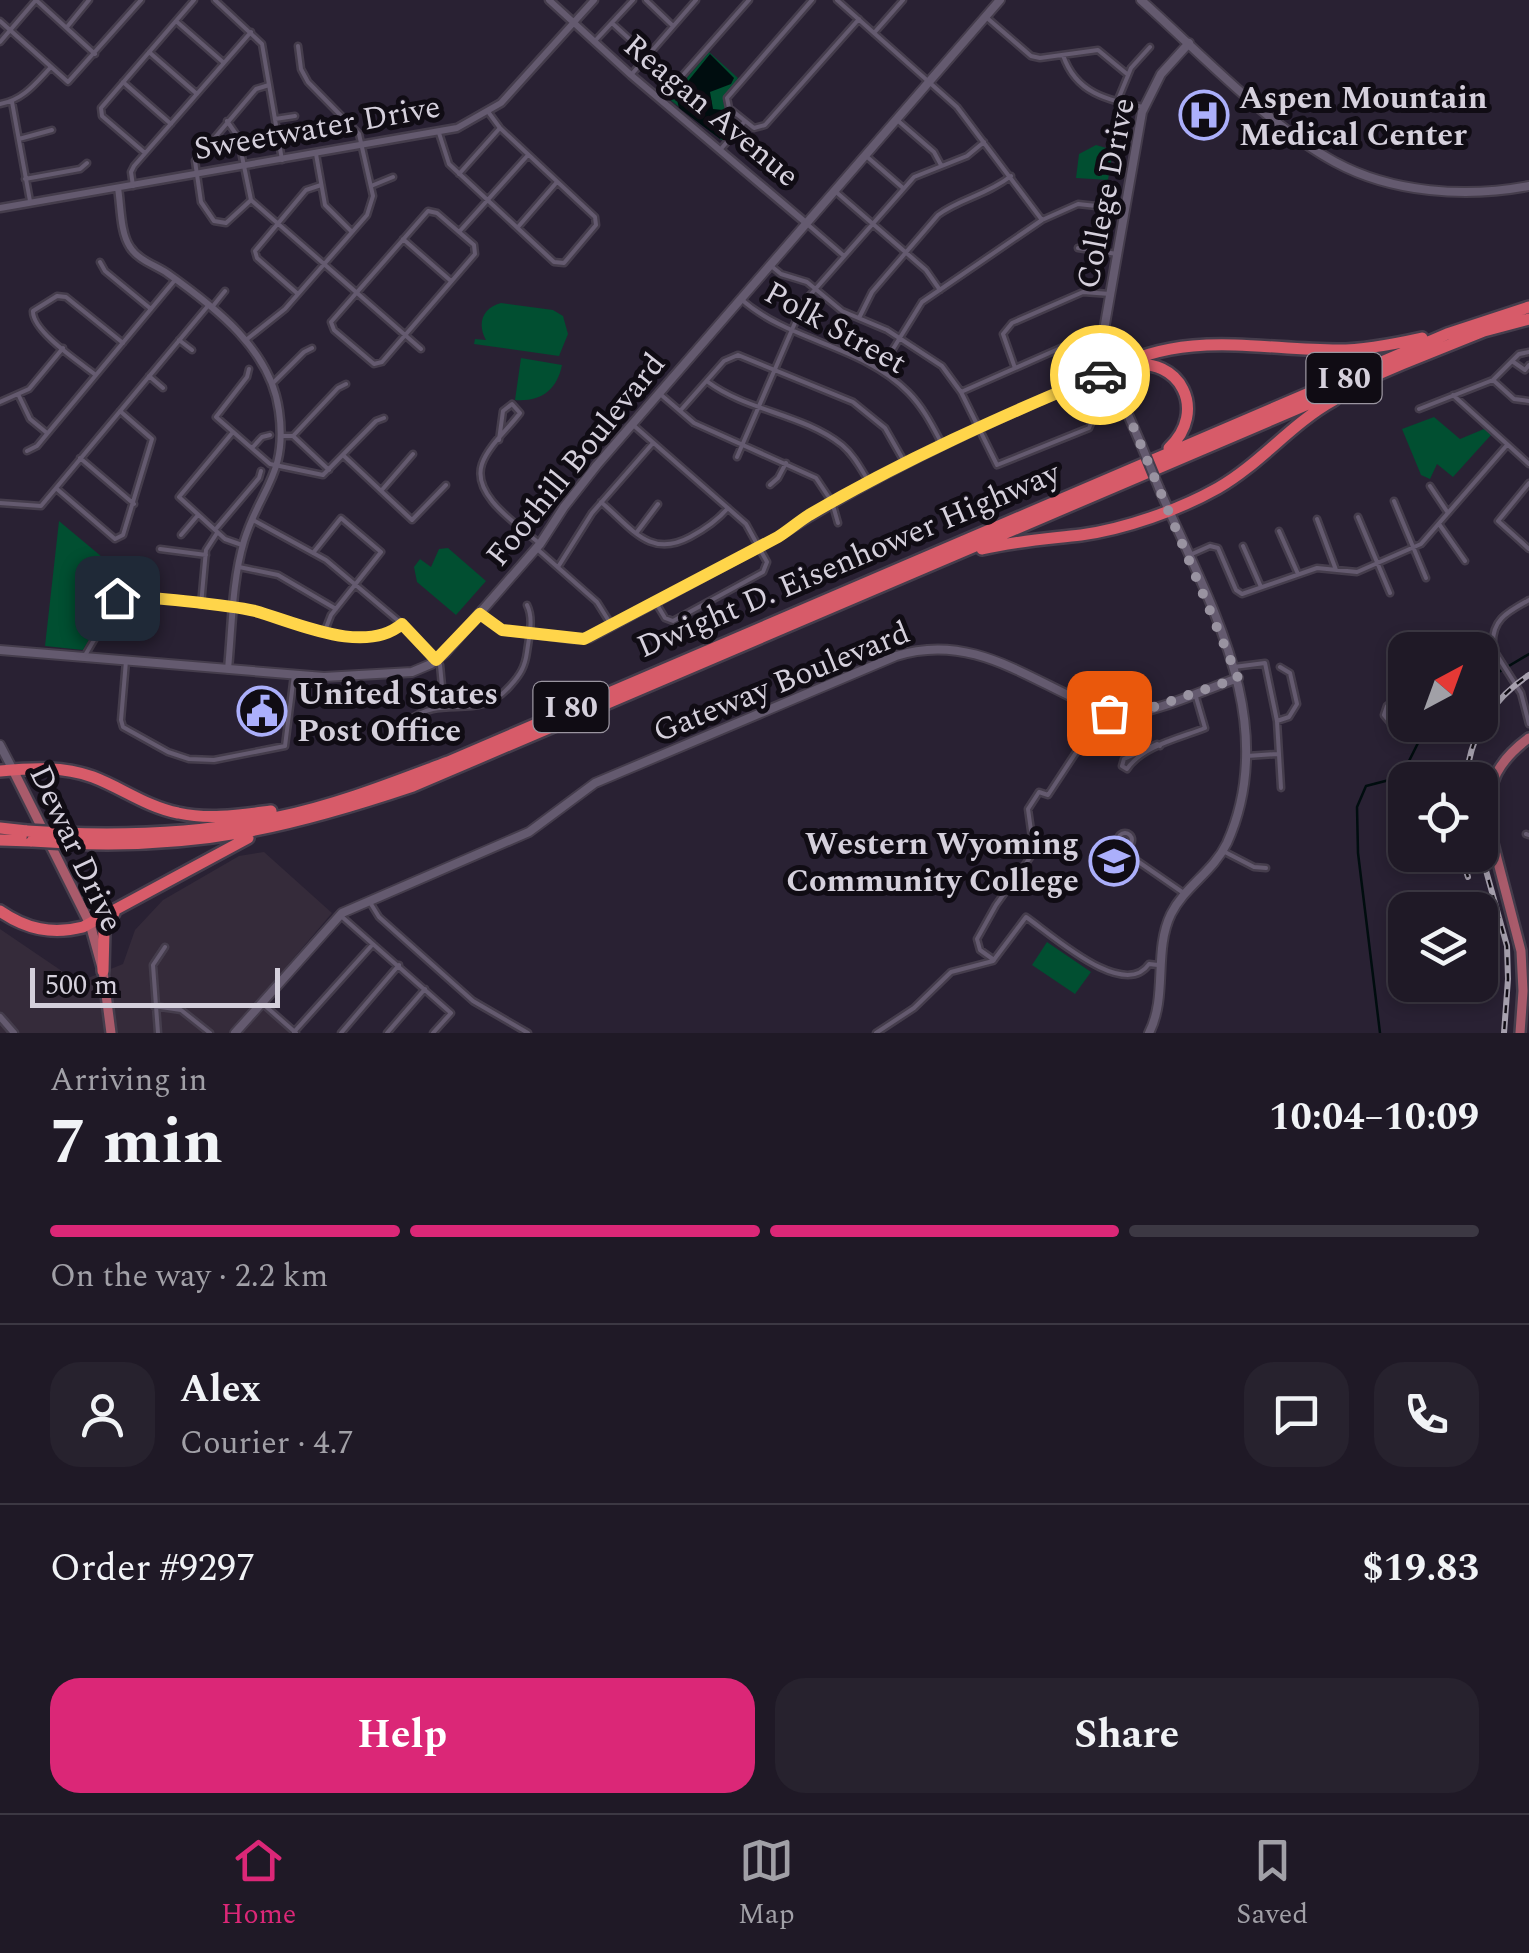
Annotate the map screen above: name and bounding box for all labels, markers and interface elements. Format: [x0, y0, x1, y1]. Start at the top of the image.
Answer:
street label: Reagan Avenue [612, 23, 810, 200]
place label: Aspen Mountain Medical Center [1239, 74, 1488, 160]
street label: Sweetwater Drive [190, 83, 444, 174]
hospital icon: Aspen Mountain Medical Center [1178, 89, 1230, 141]
street label: College Drive [1064, 93, 1149, 293]
street label: Polk Street [755, 269, 916, 388]
courier [1050, 325, 1150, 425]
street label: Foothill Boulevard [474, 342, 678, 578]
icon: car [1073, 348, 1128, 403]
road number: I 80 [1306, 353, 1382, 403]
street label: Dwight D. Eisenhower Highway [629, 448, 1069, 672]
pin [75, 556, 160, 641]
icon: home [90, 571, 145, 626]
street label: Gateway Boulevard [646, 609, 917, 756]
north arrow [1388, 632, 1498, 742]
map controls [1388, 632, 1498, 1002]
place label: United States Post Office [297, 670, 498, 756]
pin [1067, 671, 1152, 756]
road number: I 80 [534, 682, 608, 732]
public building icon: United States Post Office [236, 685, 288, 737]
icon: bag [1082, 686, 1137, 741]
street label: Dewar Drive [16, 757, 136, 940]
button: locate [1388, 762, 1498, 872]
place label: Western Wyoming Community College [786, 820, 1079, 906]
school or university icon: Western Wyoming Community College [1088, 835, 1140, 887]
button: layers [1388, 892, 1498, 1002]
scale bar [30, 963, 280, 1008]
text: 500 m [45, 964, 118, 1007]
text: Arriving in [50, 1056, 207, 1105]
text: 10:04–10:09 [1269, 1089, 1479, 1147]
text: 7 min [50, 1093, 223, 1192]
text: On the way · 2.2 km [50, 1252, 328, 1301]
text: Alex [180, 1361, 261, 1419]
button: person [50, 1362, 155, 1467]
button: chat [1244, 1362, 1349, 1467]
button: phone [1374, 1362, 1479, 1467]
text: Courier · 4.7 [180, 1419, 353, 1468]
text: Order #9297 [50, 1540, 255, 1598]
text: $19.83 [1362, 1540, 1479, 1598]
button: Help [50, 1678, 755, 1793]
button: Share [775, 1678, 1479, 1793]
tab: Home [221, 1833, 296, 1936]
tab: Map [738, 1833, 795, 1936]
tab: Saved [1236, 1833, 1308, 1936]

